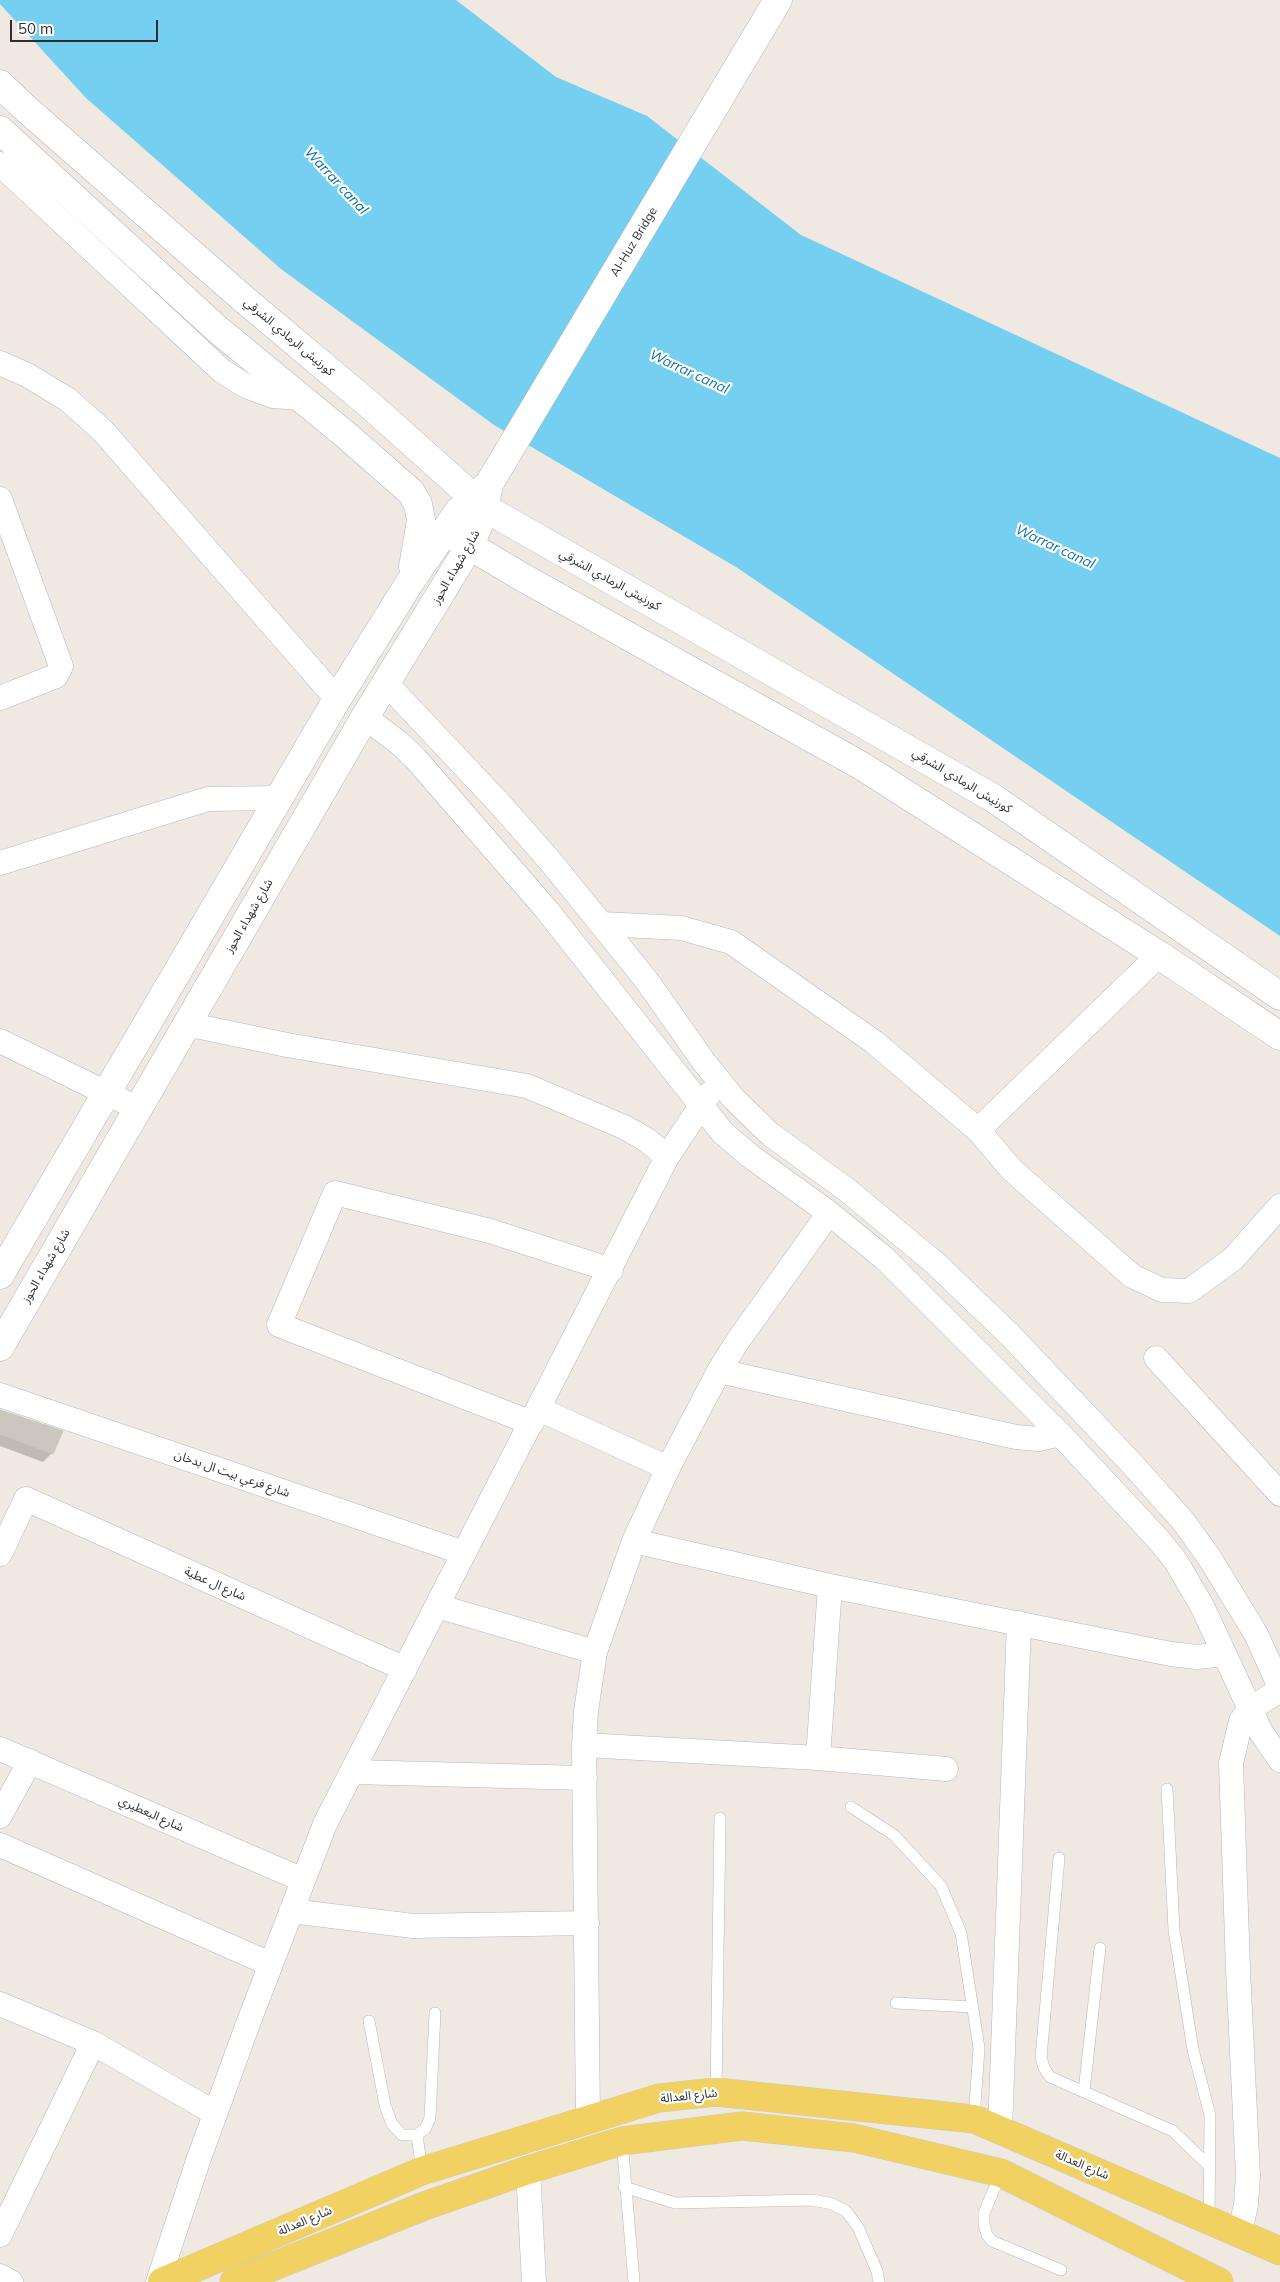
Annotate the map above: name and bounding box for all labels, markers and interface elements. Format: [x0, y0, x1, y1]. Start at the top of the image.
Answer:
scale bar [12, 10, 160, 42]
text: 50 m [18, 19, 53, 38]
water label: Warrar canal [301, 144, 371, 218]
street label: Al-Huz Bridge [608, 205, 660, 279]
street label: كورنيش الرمادي الشرقي [241, 295, 337, 379]
water label: Warrar canal [647, 346, 731, 398]
water label: Warrar canal [1013, 521, 1097, 573]
street label: شارع شهداء الحوز [429, 527, 483, 607]
street label: كورنيش الرمادي الشرقي [557, 546, 663, 614]
street label: كورنيش الرمادي الشرقي [910, 746, 1014, 816]
street label: شارع شهداء الحوز [222, 876, 276, 956]
street label: شارع شهداء الحوز [19, 1226, 73, 1306]
street label: شارع فرعي بيت ال بدخان [172, 1447, 292, 1501]
street label: شارع ال عطية [182, 1564, 248, 1604]
street label: شارع البعطيري [116, 1793, 186, 1835]
street label: شارع العدالة [660, 2086, 718, 2106]
street label: شارع العدالة [1053, 2147, 1111, 2183]
street label: شارع العدالة [276, 2203, 334, 2239]

